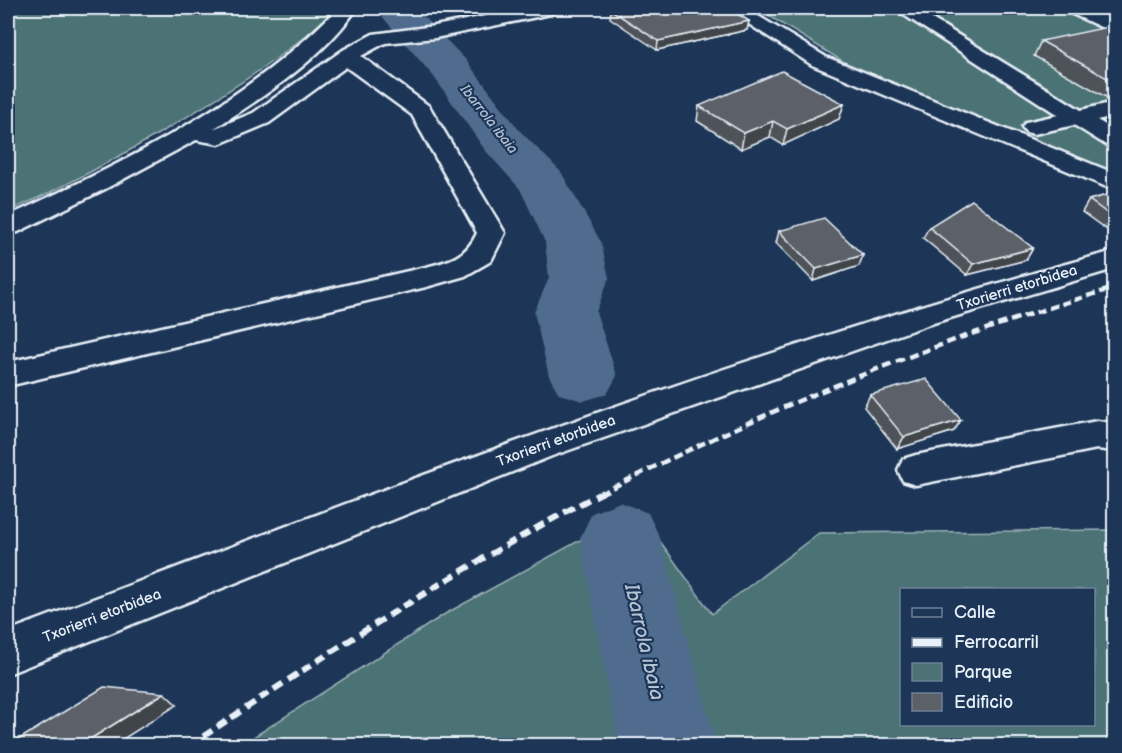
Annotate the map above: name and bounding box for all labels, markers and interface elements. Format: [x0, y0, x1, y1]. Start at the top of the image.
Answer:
water label: Ibarrola ibaia [456, 80, 521, 157]
street label: Txorierri etorbidea [954, 261, 1080, 315]
street label: Txorierri etorbidea [494, 411, 618, 471]
water label: Ibarrola ibaia [619, 580, 669, 703]
street label: Txorierri etorbidea [40, 585, 164, 647]
legend [900, 588, 1095, 726]
text: Calle [954, 602, 996, 623]
text: Ferrocarril [954, 632, 1039, 653]
text: Parque [954, 662, 1012, 683]
text: Edificio [954, 692, 1013, 713]

